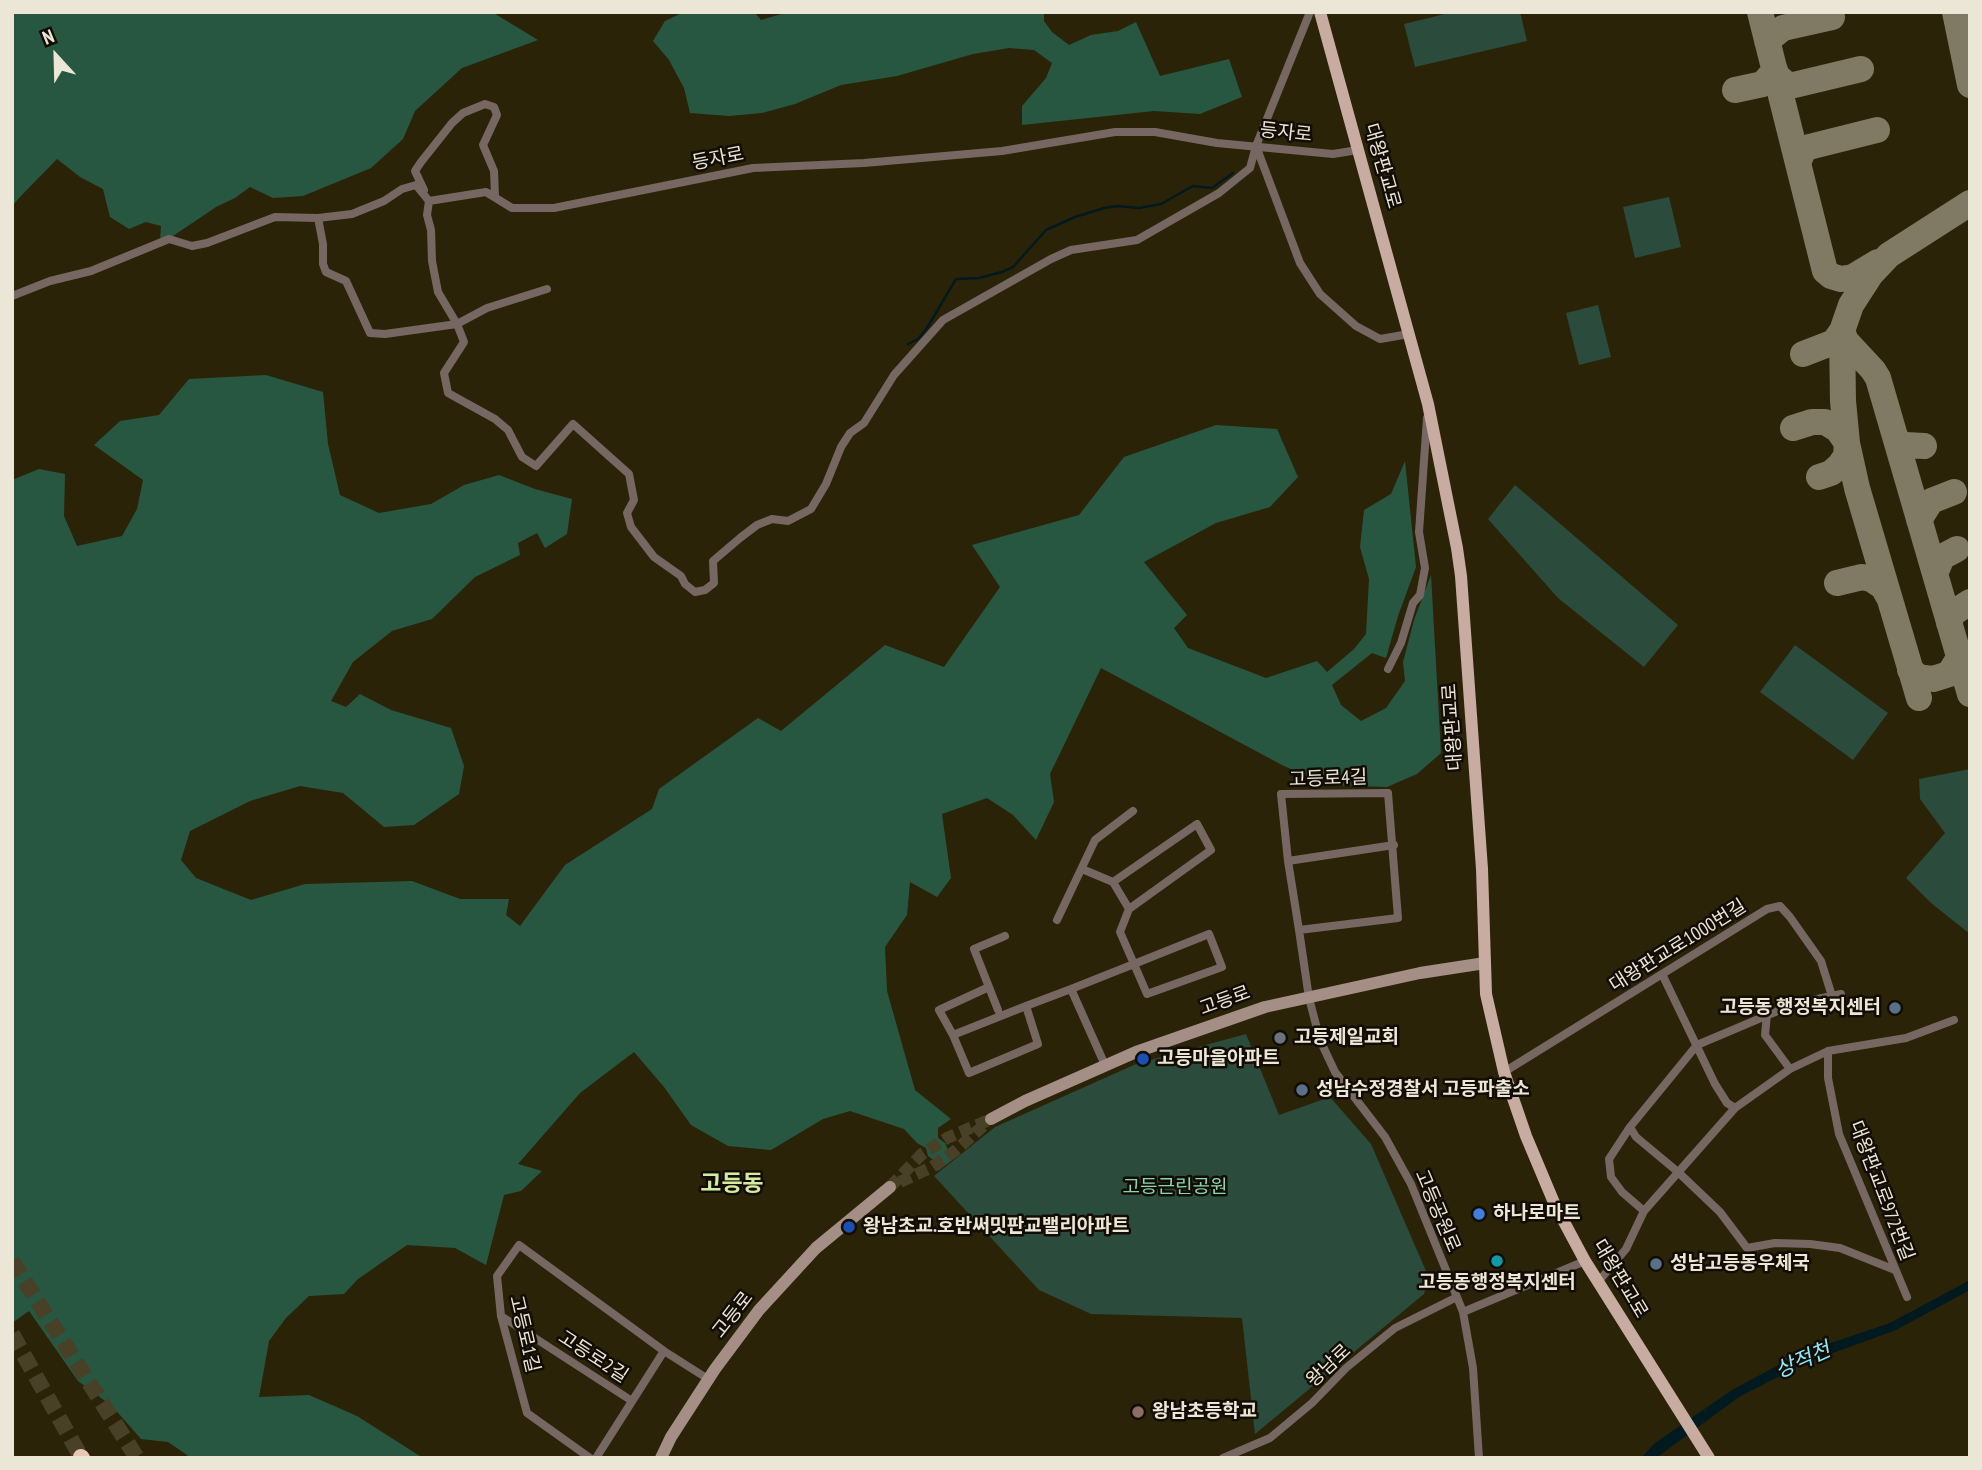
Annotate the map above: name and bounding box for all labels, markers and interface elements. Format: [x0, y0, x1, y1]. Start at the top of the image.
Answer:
north arrow [21, 21, 91, 91]
text: N [39, 23, 57, 50]
street label: 등자로 [1259, 119, 1313, 147]
street label: 대왕판교로 [1359, 121, 1405, 211]
street label: 등자로 [690, 143, 746, 175]
street label: 대왕판교로 [1439, 683, 1467, 771]
street label: 고등로4길 [1288, 766, 1368, 792]
street label: 대왕판교로1000번길 [1606, 895, 1750, 997]
street label: 고등로 [1196, 981, 1254, 1021]
place label: 고등동 행정복지센터 [1720, 997, 1881, 1019]
marker: 고등동 행정복지센터 [1887, 1000, 1903, 1016]
place label: 고등제일교회 [1294, 1027, 1399, 1049]
marker: 고등제일교회 [1272, 1030, 1288, 1046]
place label: 고등마을아파트 [1157, 1048, 1279, 1070]
marker: 고등마을아파트 [1135, 1051, 1151, 1067]
place label: 성남수정경찰서 고등파출소 [1316, 1079, 1530, 1101]
marker: 성남수정경찰서 고등파출소 [1294, 1082, 1310, 1098]
street label: 대왕판교로972번길 [1844, 1118, 1918, 1264]
street label: 고등공원로 [1409, 1166, 1465, 1256]
district label: 고등동 [700, 1170, 764, 1198]
park label: 고등근린공원 [1123, 1177, 1227, 1199]
place label: 하나로마트 [1493, 1203, 1580, 1225]
marker: 하나로마트 [1471, 1206, 1487, 1222]
place label: 왕남초교.호반써밋판교밸리아파트 [863, 1216, 1129, 1238]
marker: 왕남초교.호반써밋판교밸리아파트 [841, 1219, 857, 1235]
street label: 대왕판교로 [1588, 1236, 1652, 1322]
marker: 고등동행정복지센터 [1489, 1253, 1505, 1269]
place label: 성남고등동우체국 [1670, 1253, 1810, 1275]
marker: 성남고등동우체국 [1648, 1256, 1664, 1272]
place label: 고등동행정복지센터 [1418, 1272, 1576, 1294]
street label: 고등로 [708, 1287, 758, 1343]
street label: 고등로1길 [504, 1293, 544, 1375]
street label: 고등로2길 [554, 1326, 632, 1388]
water label: 상적천 [1771, 1338, 1835, 1384]
street label: 왕남로 [1302, 1340, 1356, 1392]
place label: 왕남초등학교 [1152, 1401, 1257, 1423]
marker: 왕남초등학교 [1130, 1404, 1146, 1420]

